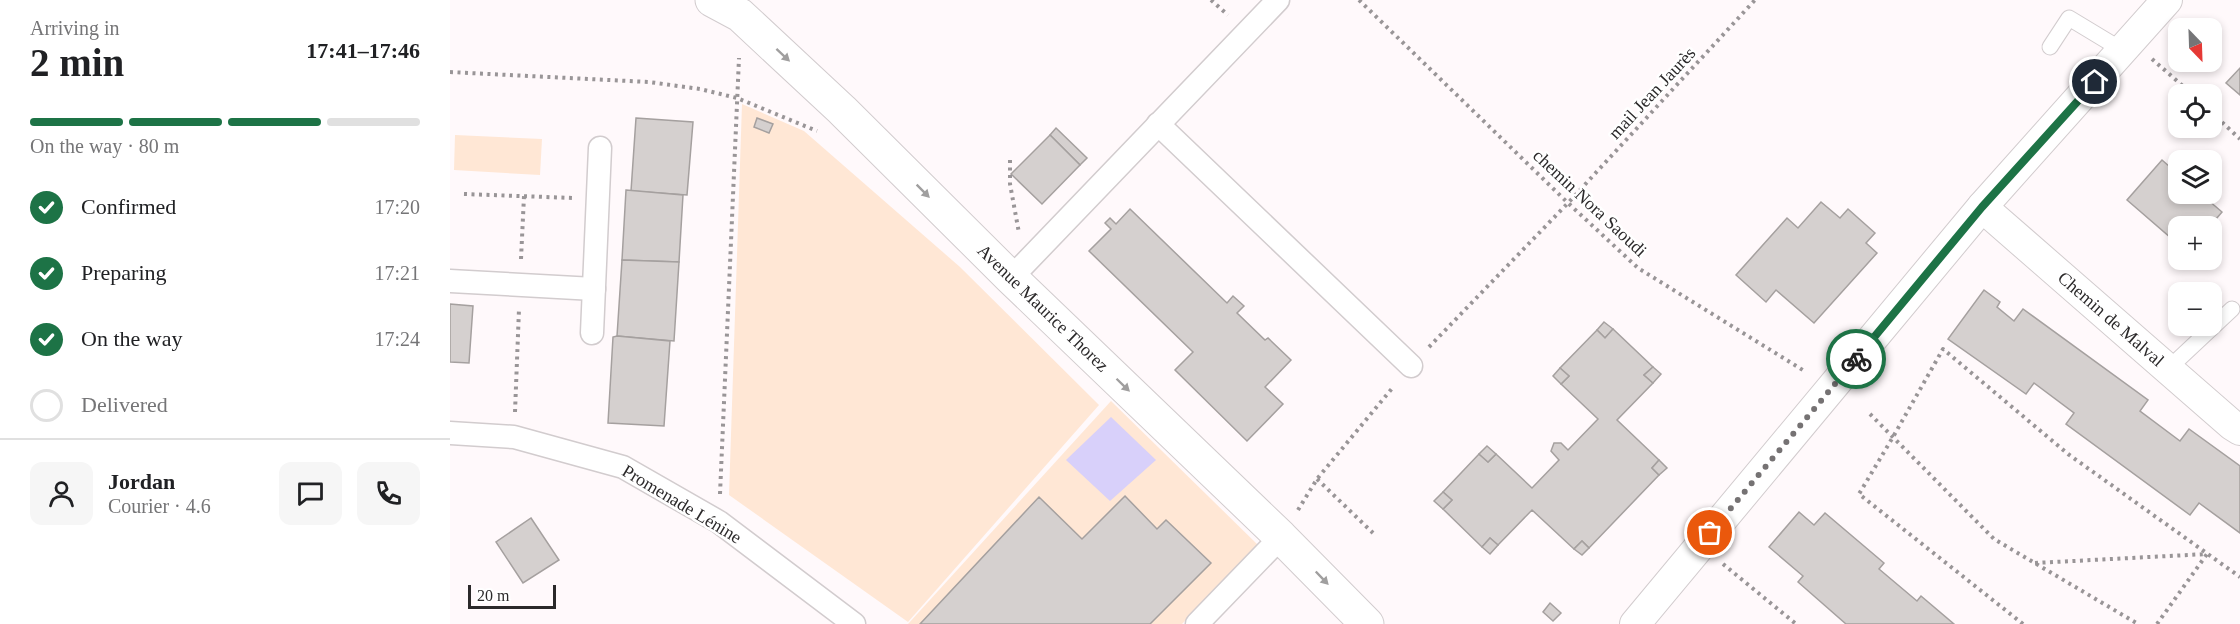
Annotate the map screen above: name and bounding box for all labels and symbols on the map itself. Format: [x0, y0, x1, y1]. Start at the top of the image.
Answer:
north arrow [2168, 18, 2222, 72]
street label: mail Jean Jaurès [1604, 43, 1700, 143]
one-way arrow [775, 48, 790, 61]
pin [2069, 56, 2120, 107]
street label: chemin Nora Saoudi [1529, 145, 1651, 261]
one-way arrow [915, 183, 929, 197]
street label: Avenue Maurice Thorez [973, 240, 1113, 376]
street label: Chemin de Malval [2054, 268, 2168, 370]
courier [1826, 329, 1886, 389]
one-way arrow [1115, 378, 1130, 391]
street label: Promenade Lénine [619, 461, 745, 547]
pin [1684, 507, 1735, 558]
one-way arrow [1315, 571, 1329, 585]
scale bar [468, 582, 556, 610]

